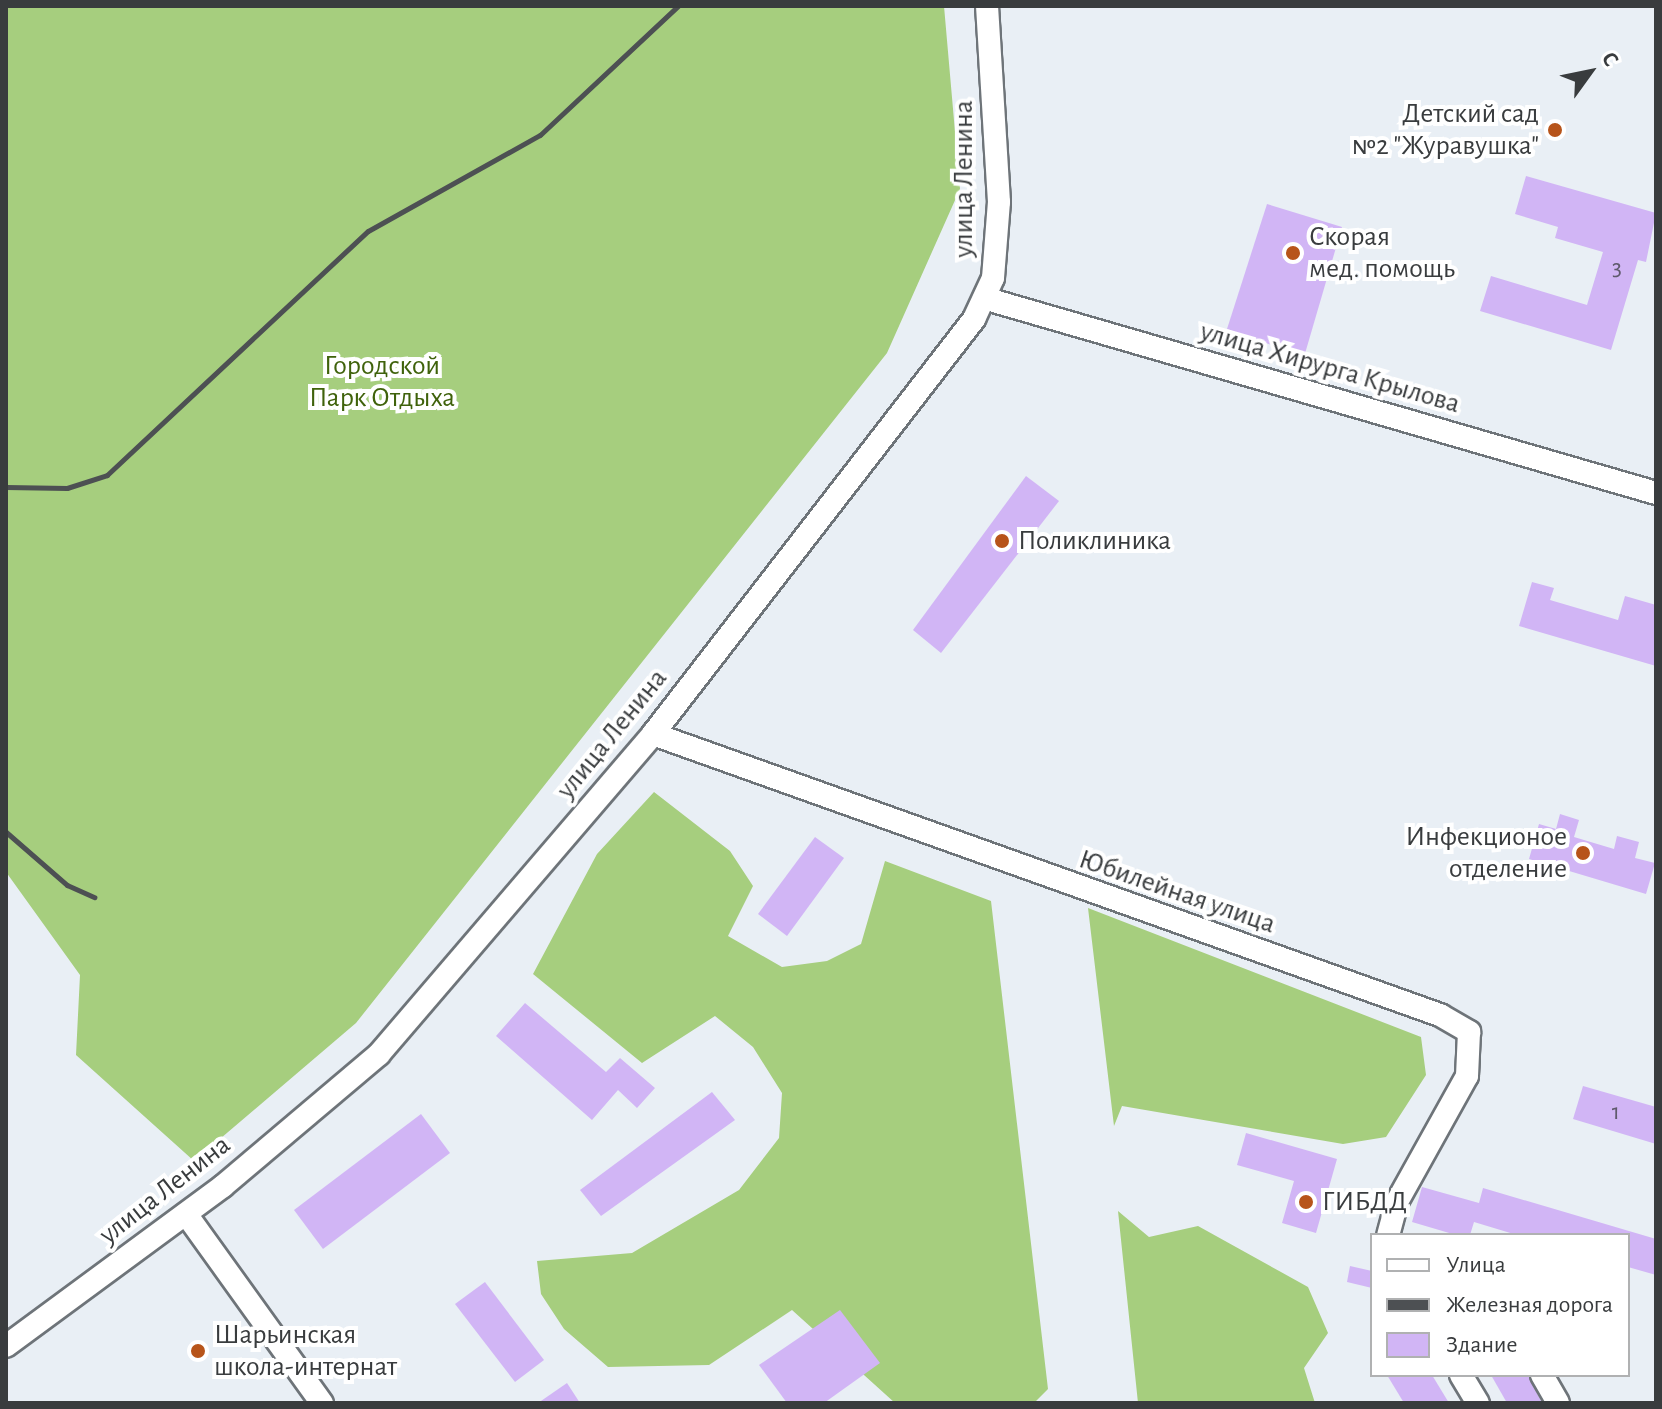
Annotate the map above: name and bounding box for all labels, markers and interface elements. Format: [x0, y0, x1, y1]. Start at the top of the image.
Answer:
north arrow [1550, 32, 1630, 112]
text: С [1598, 48, 1623, 70]
place label: Детский сад №2 "Журавушка" [1352, 97, 1539, 163]
street label: улица Ленина [947, 100, 981, 258]
marker: Детский сад №2 "Журавушка" [1546, 121, 1564, 139]
place label: Скорая мед. помощь [1309, 220, 1455, 286]
marker: Скорая мед. помощь [1284, 244, 1302, 262]
house number: 3 [1612, 255, 1622, 283]
street label: улица Хирурга Крылова [1196, 315, 1464, 421]
park label: Городской Парк Отдыха [309, 349, 455, 415]
place label: Поликлиника [1018, 524, 1171, 558]
marker: Поликлиника [993, 532, 1011, 550]
street label: улица Ленина [549, 662, 675, 806]
place label: Инфекционое отделение [1406, 820, 1567, 886]
street label: Юбилейная улица [1074, 843, 1280, 941]
marker: Инфекционое отделение [1574, 844, 1592, 862]
house number: 1 [1612, 1099, 1620, 1127]
street label: улица Ленина [93, 1128, 237, 1252]
place label: ГИБДД [1322, 1185, 1407, 1219]
marker: ГИБДД [1297, 1193, 1315, 1211]
legend [1370, 1233, 1630, 1377]
text: Улица [1446, 1253, 1506, 1277]
text: Железная дорога [1446, 1293, 1613, 1317]
place label: Шарьинская школа-интернат [214, 1318, 397, 1384]
text: Здание [1446, 1333, 1517, 1357]
marker: Шарьинская школа-интернат [189, 1342, 207, 1360]

